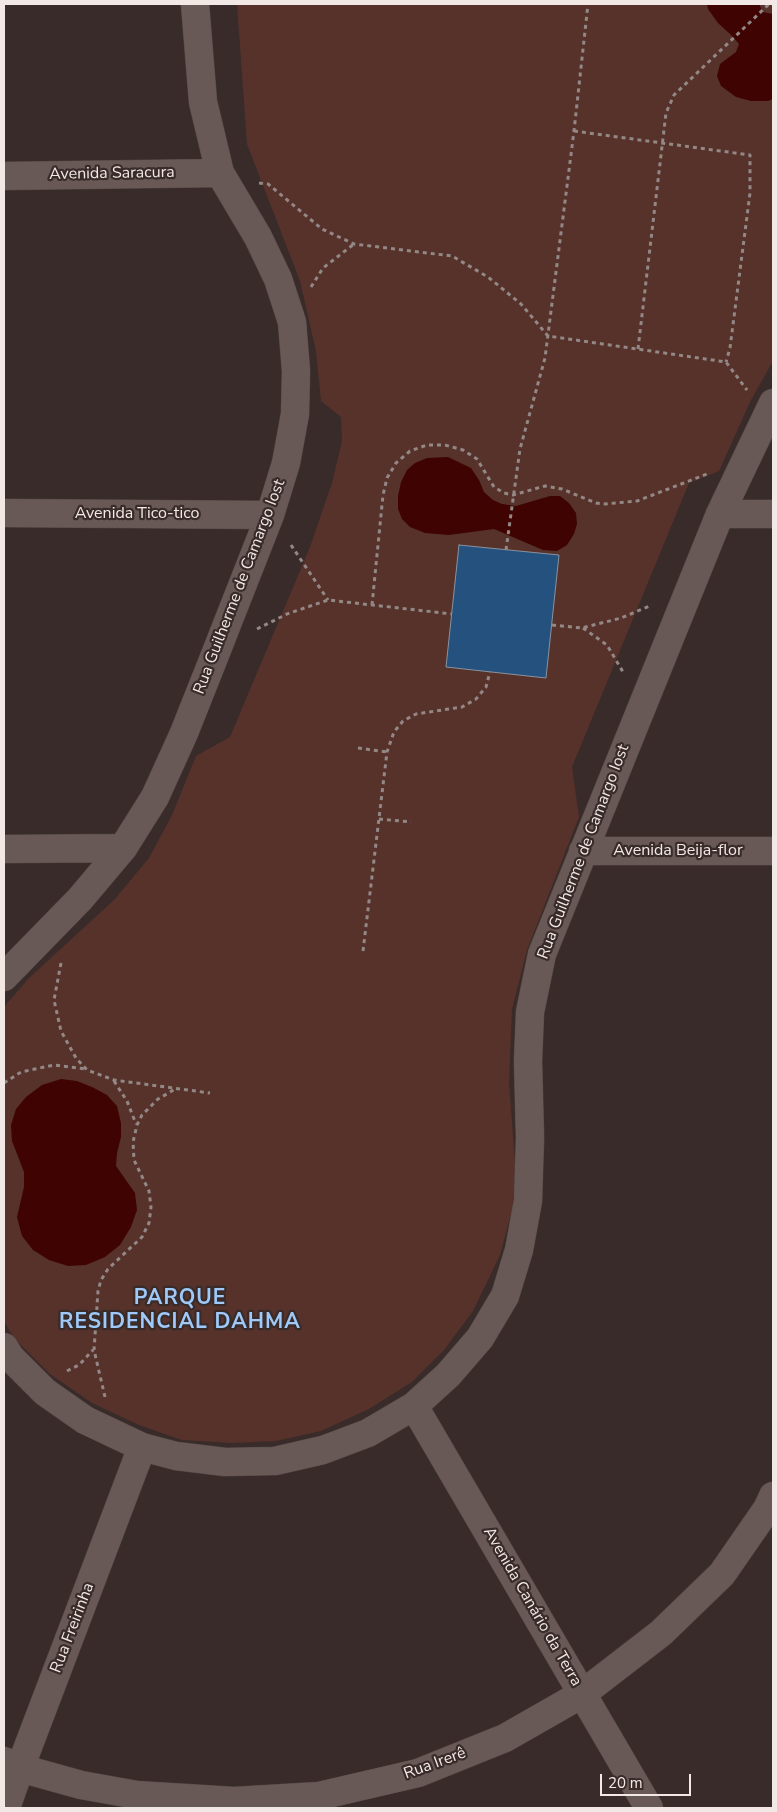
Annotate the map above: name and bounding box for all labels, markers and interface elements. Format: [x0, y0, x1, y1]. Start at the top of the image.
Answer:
street label: Avenida Saracura [49, 163, 175, 185]
street label: Rua Guilherme de Camargo Iost [190, 477, 290, 697]
street label: Avenida Tico-tico [75, 504, 199, 524]
street label: Rua Guilherme de Camargo Iost [534, 742, 634, 962]
street label: Avenida Beija-flor [613, 841, 743, 861]
district label: PARQUE RESIDENCIAL DAHMA [57, 1286, 303, 1336]
street label: Avenida Canário da Terra [479, 1524, 585, 1690]
street label: Rua Freirinha [47, 1580, 99, 1676]
street label: Rua Irerê [401, 1744, 469, 1784]
scale bar [602, 1764, 693, 1796]
text: 20 m [608, 1773, 643, 1793]

